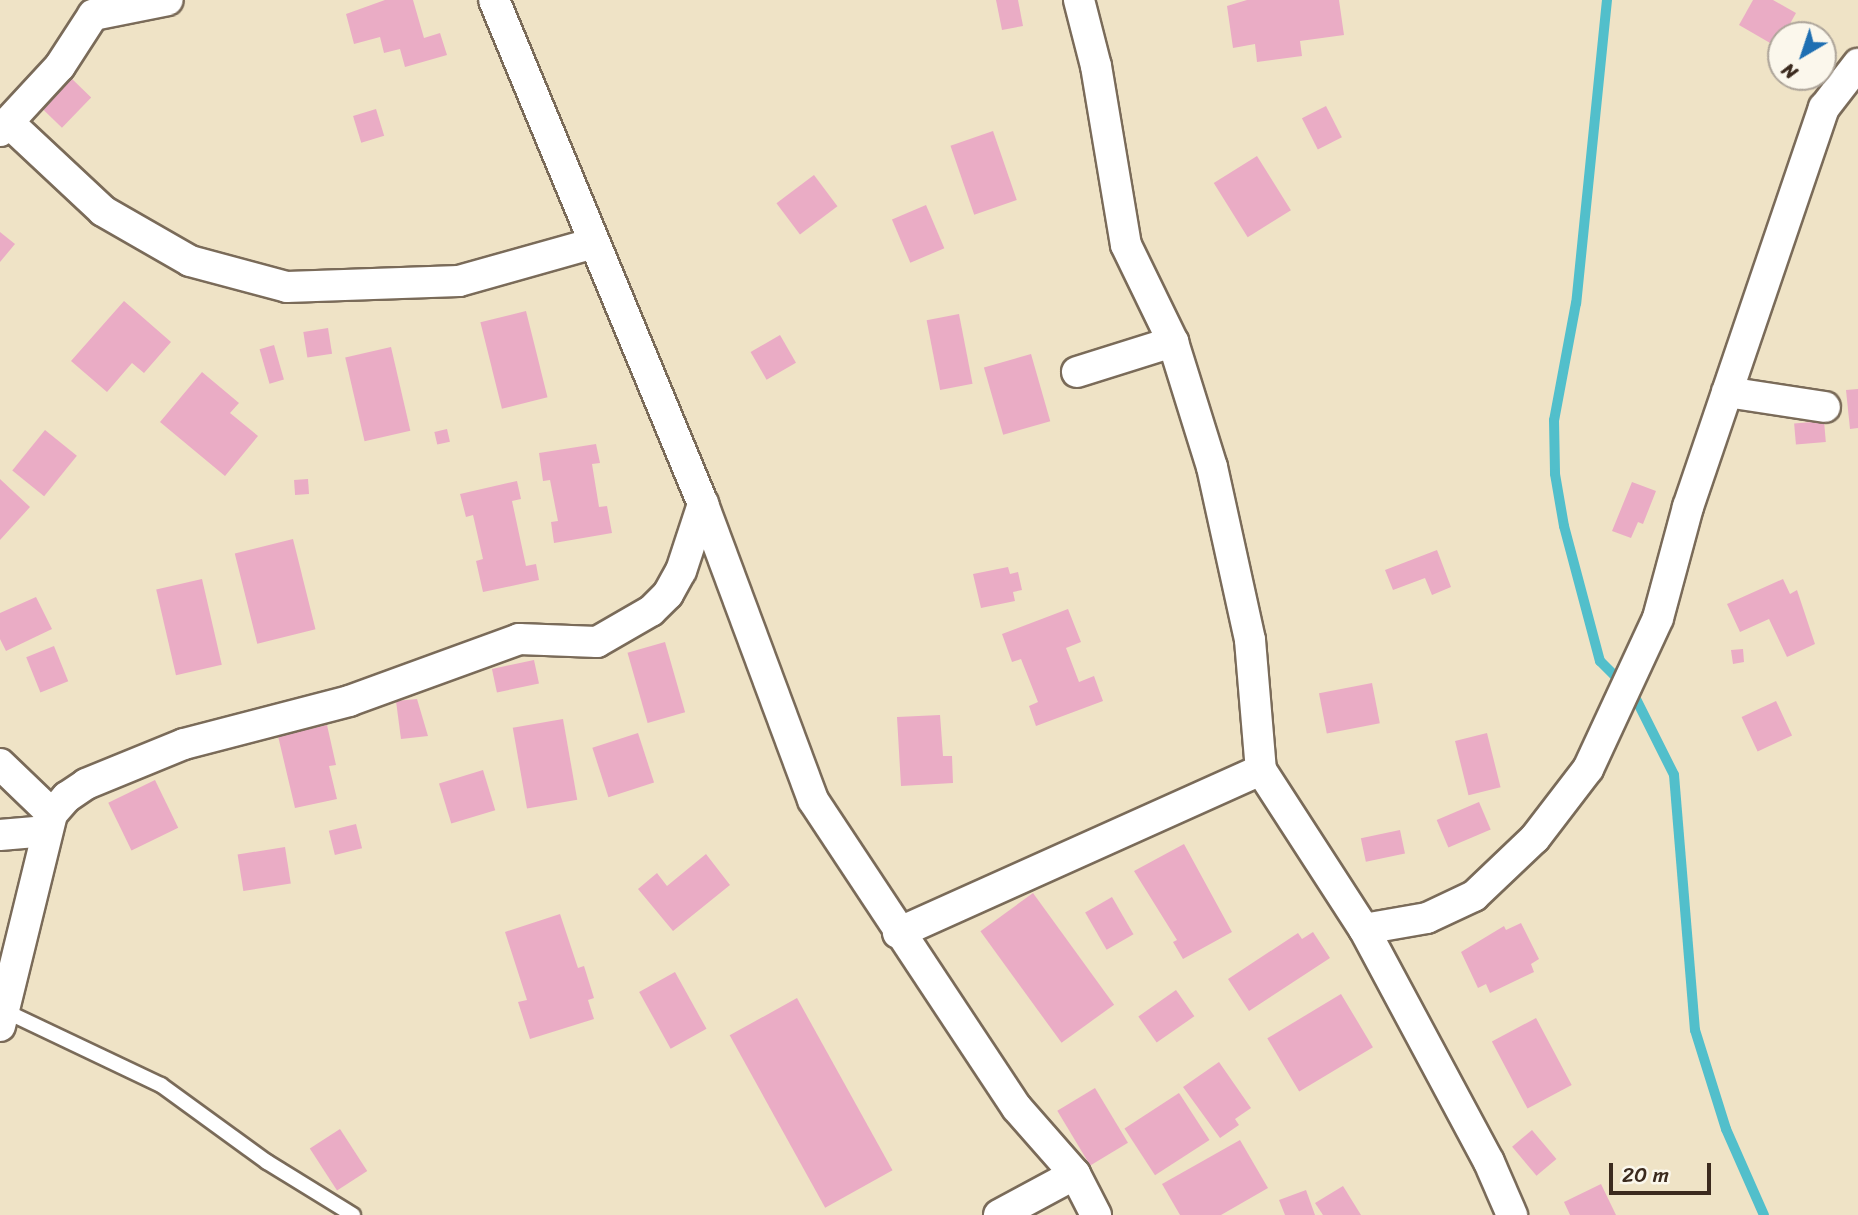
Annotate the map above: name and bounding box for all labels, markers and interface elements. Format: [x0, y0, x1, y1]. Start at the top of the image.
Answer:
north arrow [1767, 21, 1837, 91]
text: N [1774, 54, 1805, 88]
scale bar [1613, 1148, 1714, 1192]
text: 20 m [1622, 1156, 1669, 1194]

